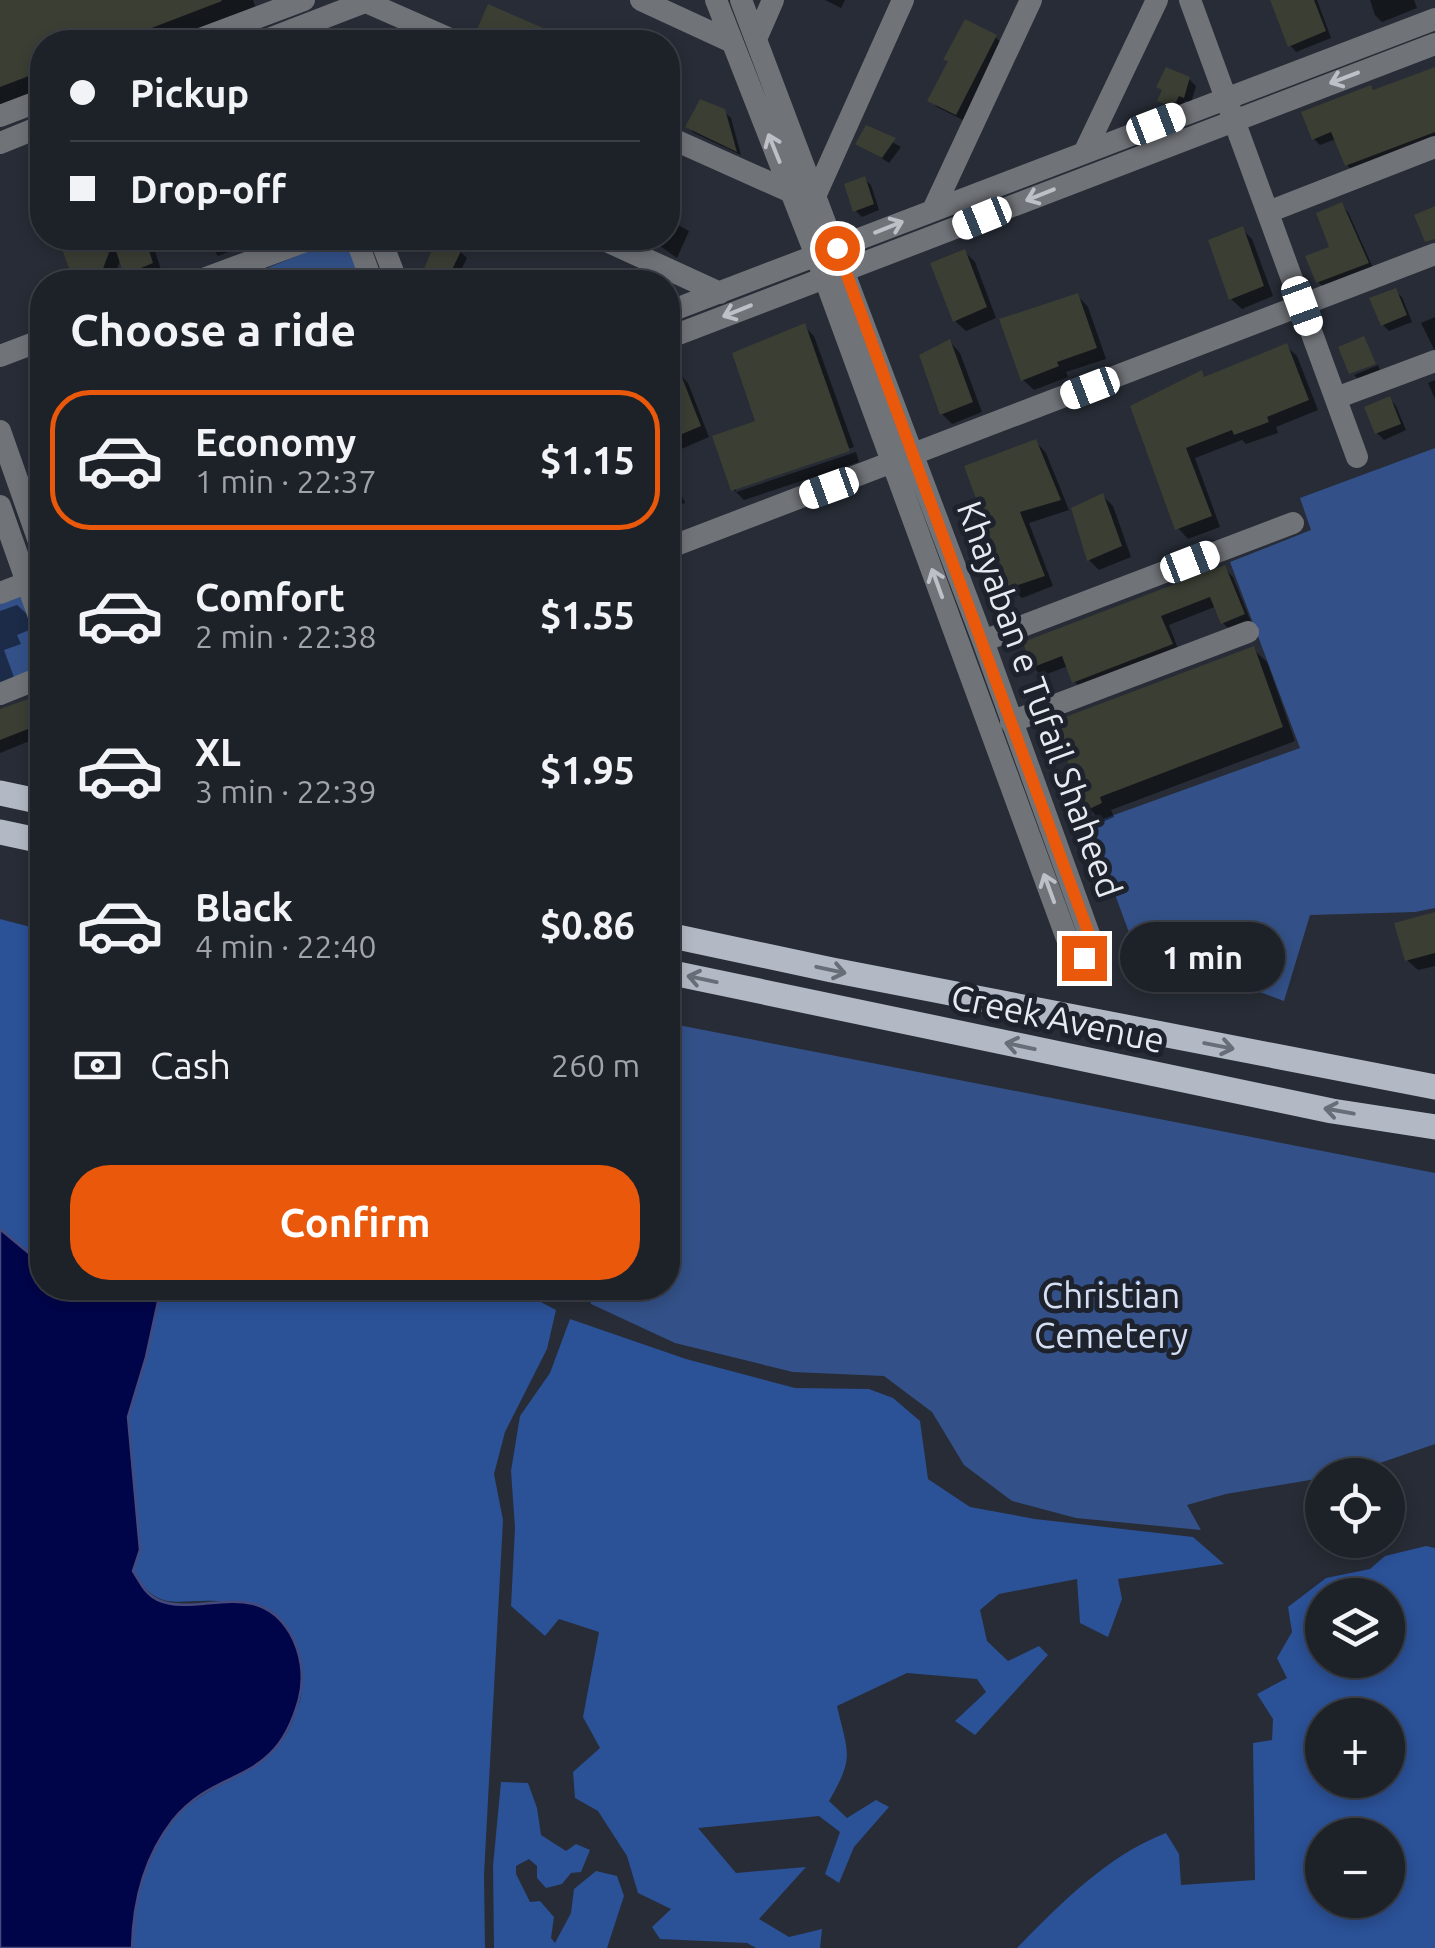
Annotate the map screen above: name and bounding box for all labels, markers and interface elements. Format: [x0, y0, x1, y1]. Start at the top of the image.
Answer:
one-way arrow [1329, 70, 1360, 88]
text: Pickup [130, 72, 249, 114]
car [1123, 99, 1189, 149]
one-way arrow [763, 133, 781, 164]
text: Drop-off [130, 168, 286, 210]
one-way arrow [1026, 187, 1056, 205]
car [949, 193, 1015, 243]
one-way arrow [874, 217, 904, 235]
route start [815, 226, 860, 271]
car [1278, 273, 1326, 339]
text: Choose a ride [70, 304, 356, 355]
one-way arrow [722, 304, 753, 322]
car [1057, 363, 1123, 413]
icon: car [75, 415, 165, 505]
text: Economy [195, 421, 356, 463]
text: $1.15 [540, 439, 635, 481]
text: 1 min · 22:37 [195, 463, 377, 499]
car [796, 464, 862, 512]
street label: Khayaban e Tufail Shaheed [950, 495, 1130, 903]
car [1157, 537, 1223, 587]
one-way arrow [927, 569, 945, 600]
icon: car [75, 570, 165, 660]
text: Comfort [195, 576, 345, 618]
text: $1.55 [540, 594, 635, 636]
text: 2 min · 22:38 [195, 618, 377, 654]
icon: car [75, 725, 165, 815]
text: XL [195, 731, 241, 773]
text: $1.95 [540, 749, 635, 791]
text: 3 min · 22:39 [195, 773, 377, 809]
one-way arrow [1039, 874, 1057, 905]
icon: car [75, 880, 165, 970]
text: Black [195, 886, 293, 928]
text: $0.86 [540, 904, 635, 946]
callout: 1 min [1119, 923, 1284, 993]
text: 4 min · 22:40 [195, 928, 377, 964]
route end [1062, 936, 1107, 981]
text: 1 min [1162, 939, 1243, 975]
one-way arrow [814, 962, 846, 981]
one-way arrow [687, 969, 719, 988]
street label: Creek Avenue [948, 976, 1168, 1060]
one-way arrow [1005, 1035, 1037, 1054]
one-way arrow [1202, 1037, 1235, 1056]
icon: cash [70, 1038, 125, 1093]
text: Cash [150, 1044, 231, 1086]
text: 260 m [551, 1047, 640, 1083]
one-way arrow [1323, 1101, 1355, 1120]
button: Confirm [70, 1165, 640, 1280]
park label: Christian Cemetery [1034, 1275, 1188, 1355]
map controls [1305, 1458, 1405, 1918]
button: locate [1305, 1458, 1405, 1558]
button: layers [1305, 1578, 1405, 1678]
button: + [1305, 1698, 1405, 1798]
button: − [1305, 1818, 1405, 1918]

